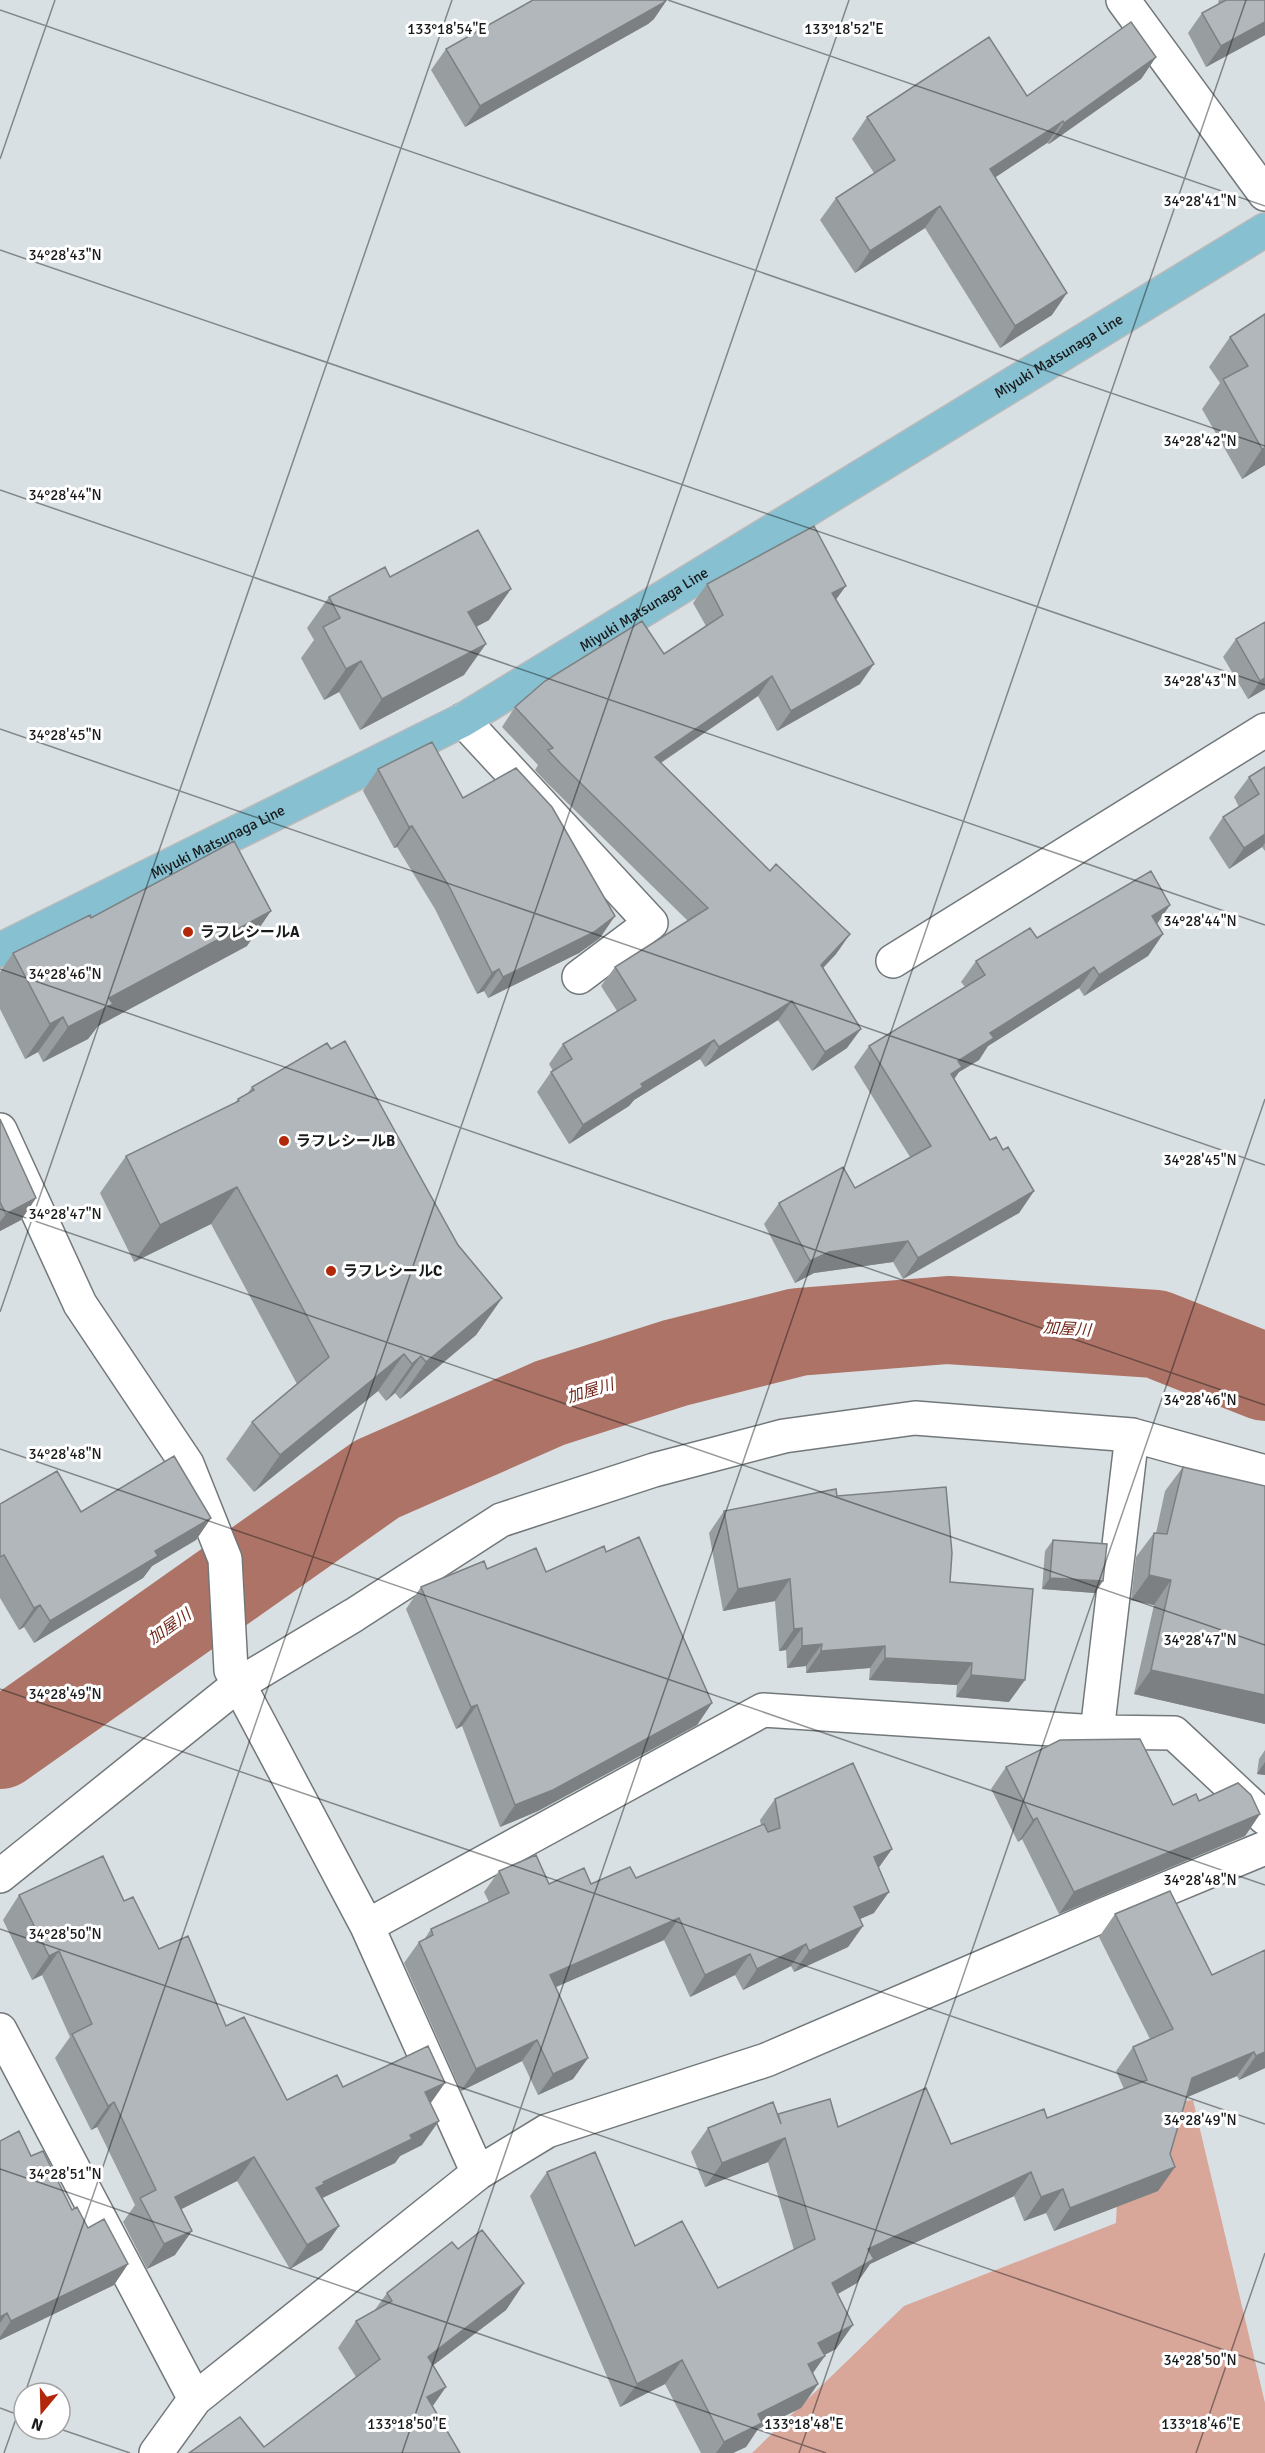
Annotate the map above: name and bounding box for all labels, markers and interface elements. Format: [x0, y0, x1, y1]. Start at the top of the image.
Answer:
text: 133°18'54"E [407, 20, 487, 38]
text: 133°18'52"E [804, 20, 884, 38]
text: 34°28'41"N [1163, 192, 1237, 210]
text: 34°28'43"N [28, 246, 102, 264]
street label: Miyuki Matsunaga Line [991, 310, 1126, 402]
text: 34°28'42"N [1163, 432, 1237, 450]
text: 34°28'44"N [28, 486, 102, 504]
street label: Miyuki Matsunaga Line [576, 563, 712, 656]
text: 34°28'43"N [1163, 672, 1237, 690]
text: 34°28'45"N [28, 726, 102, 744]
street label: Miyuki Matsunaga Line [148, 801, 288, 883]
text: 34°28'44"N [1163, 912, 1237, 930]
place label: ラフレシールA [200, 923, 300, 941]
marker: ラフレシールA [181, 925, 195, 939]
text: 34°28'46"N [28, 965, 102, 983]
place label: ラフレシールB [296, 1132, 395, 1150]
marker: ラフレシールB [277, 1134, 291, 1148]
text: 34°28'45"N [1163, 1151, 1237, 1169]
text: 34°28'47"N [28, 1205, 102, 1223]
place label: ラフレシールC [343, 1262, 442, 1280]
marker: ラフレシールC [324, 1264, 338, 1278]
water label: 加屋川 [1042, 1317, 1094, 1341]
water label: 加屋川 [564, 1374, 618, 1408]
text: 34°28'46"N [1163, 1391, 1237, 1409]
text: 34°28'48"N [28, 1445, 102, 1463]
water label: 加屋川 [144, 1604, 197, 1649]
text: 34°28'47"N [1163, 1631, 1237, 1649]
text: 34°28'49"N [28, 1685, 102, 1703]
text: 34°28'48"N [1163, 1871, 1237, 1889]
text: 34°28'50"N [28, 1925, 102, 1943]
text: 34°28'49"N [1163, 2111, 1237, 2129]
text: 34°28'51"N [28, 2165, 102, 2183]
text: 34°28'50"N [1163, 2351, 1237, 2369]
north arrow [12, 2381, 72, 2441]
text: N [29, 2413, 46, 2436]
text: 133°18'50"E [367, 2415, 447, 2433]
text: 133°18'48"E [764, 2415, 844, 2433]
text: 133°18'46"E [1161, 2415, 1241, 2433]

